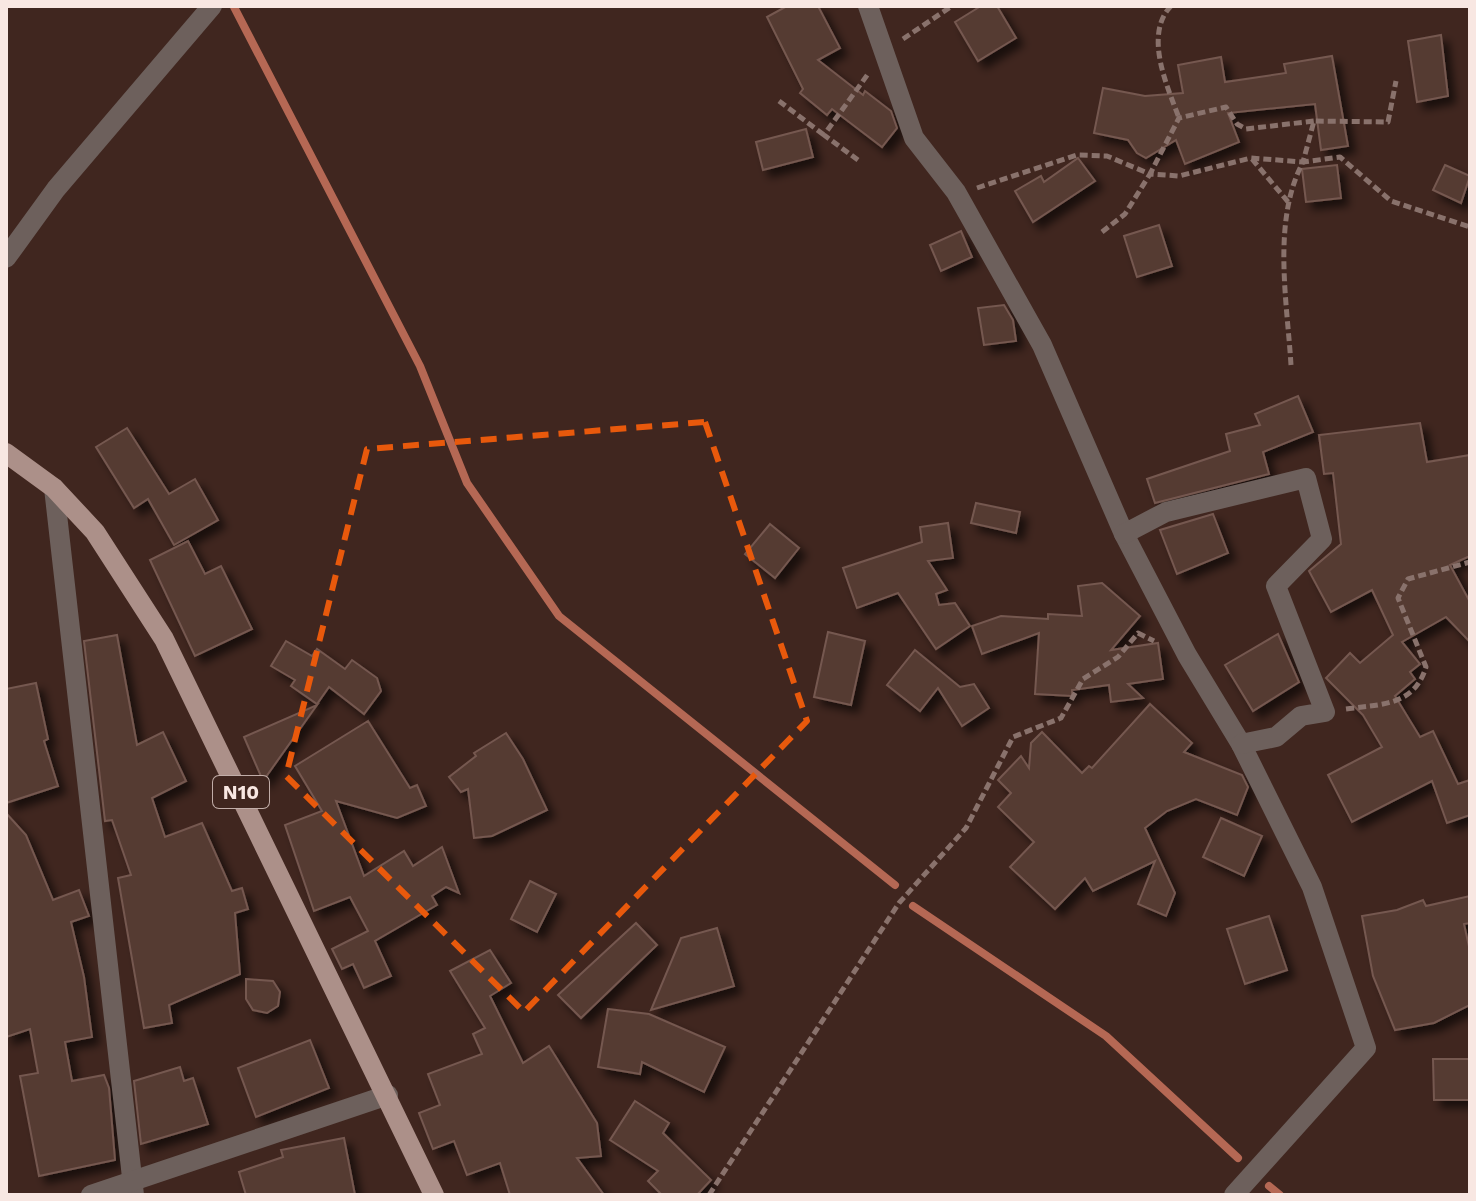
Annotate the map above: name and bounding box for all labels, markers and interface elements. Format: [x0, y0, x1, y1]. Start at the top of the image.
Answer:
road number: N10 [213, 776, 269, 808]

